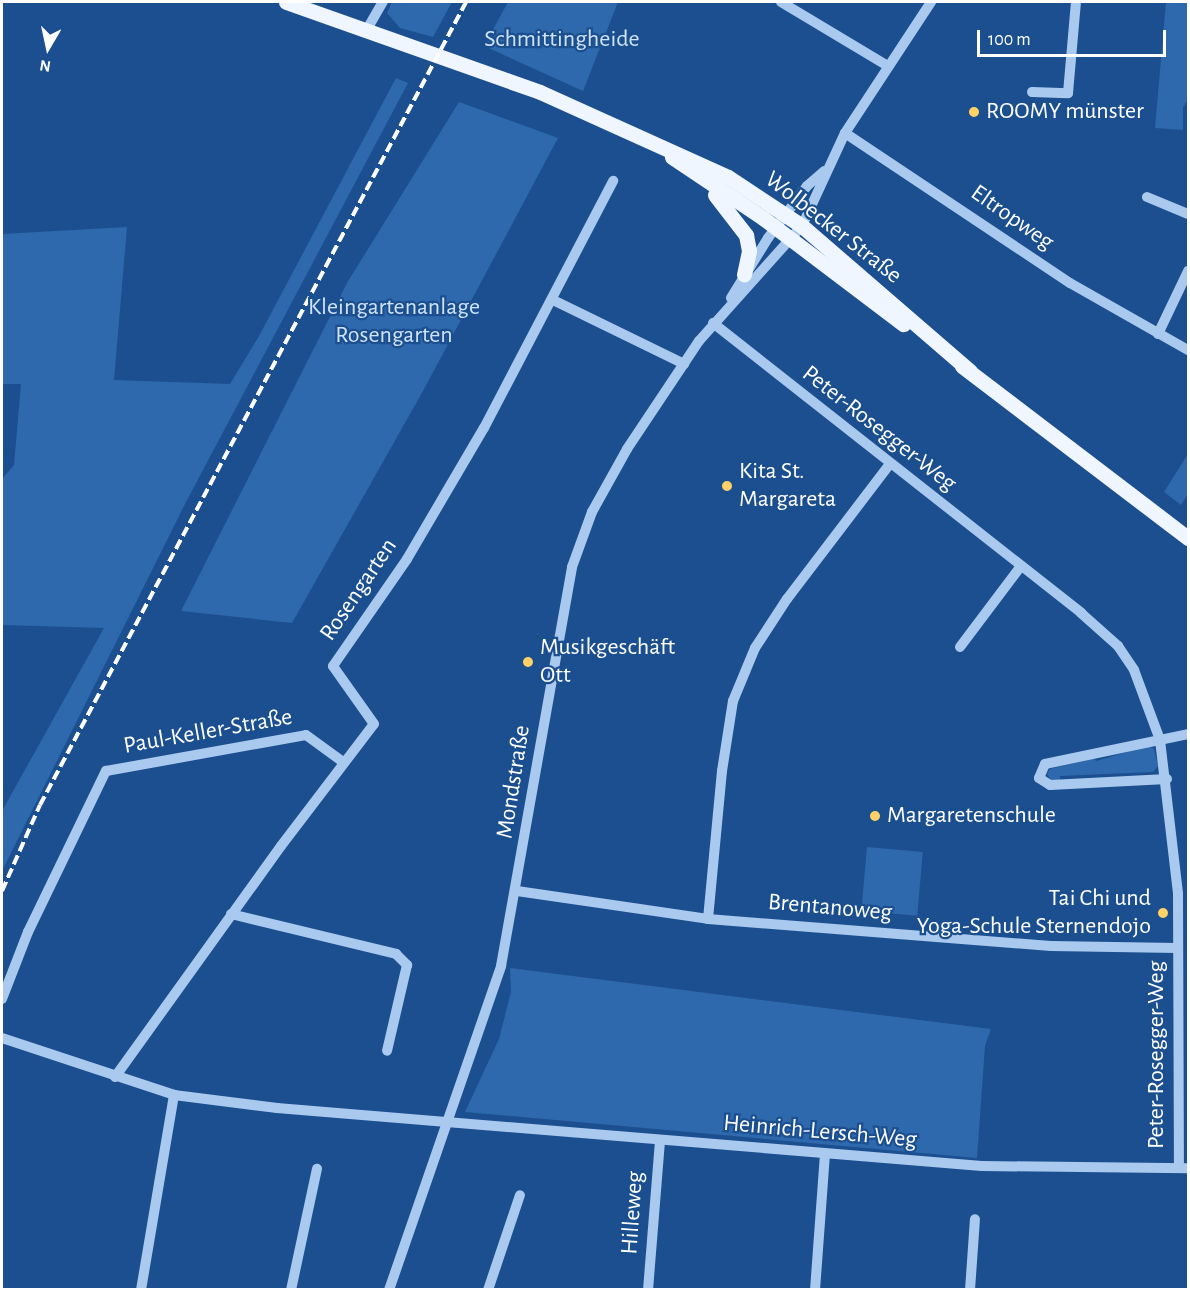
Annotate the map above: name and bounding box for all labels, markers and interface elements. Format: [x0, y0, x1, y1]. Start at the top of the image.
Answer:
north arrow [18, 18, 78, 78]
scale bar [980, 18, 1169, 56]
park label: Schmittingheide [484, 26, 640, 54]
text: 100 m [988, 31, 1031, 49]
text: N [38, 57, 52, 75]
place label: ROOMY münster [986, 98, 1144, 126]
marker: ROOMY münster [967, 105, 981, 119]
street label: Wolbecker Straße [759, 166, 907, 290]
street label: Eltropweg [965, 179, 1059, 257]
park label: Kleingartenanlage Rosengarten [308, 294, 480, 350]
street label: Peter-Rosegger-Weg [796, 360, 962, 498]
place label: Kita St. Margareta [739, 458, 836, 514]
marker: Kita St. Margareta [720, 479, 734, 493]
street label: Rosengarten [314, 533, 404, 647]
place label: Musikgeschäft Ott [540, 634, 675, 690]
marker: Musikgeschäft Ott [521, 655, 535, 669]
street label: Paul-Keller-Straße [122, 703, 294, 761]
street label: Mondstraße [491, 723, 537, 841]
place label: Margaretenschule [887, 802, 1056, 830]
marker: Margaretenschule [868, 809, 882, 823]
place label: Tai Chi und Yoga-Schule Sternendojo [917, 885, 1151, 941]
street label: Brentanoweg [767, 888, 893, 928]
marker: Tai Chi und Yoga-Schule Sternendojo [1156, 906, 1170, 920]
street label: Peter-Rosegger-Weg [1143, 961, 1171, 1149]
street label: Heinrich-Lersch-Weg [722, 1109, 918, 1155]
street label: Hilleweg [616, 1170, 650, 1256]

